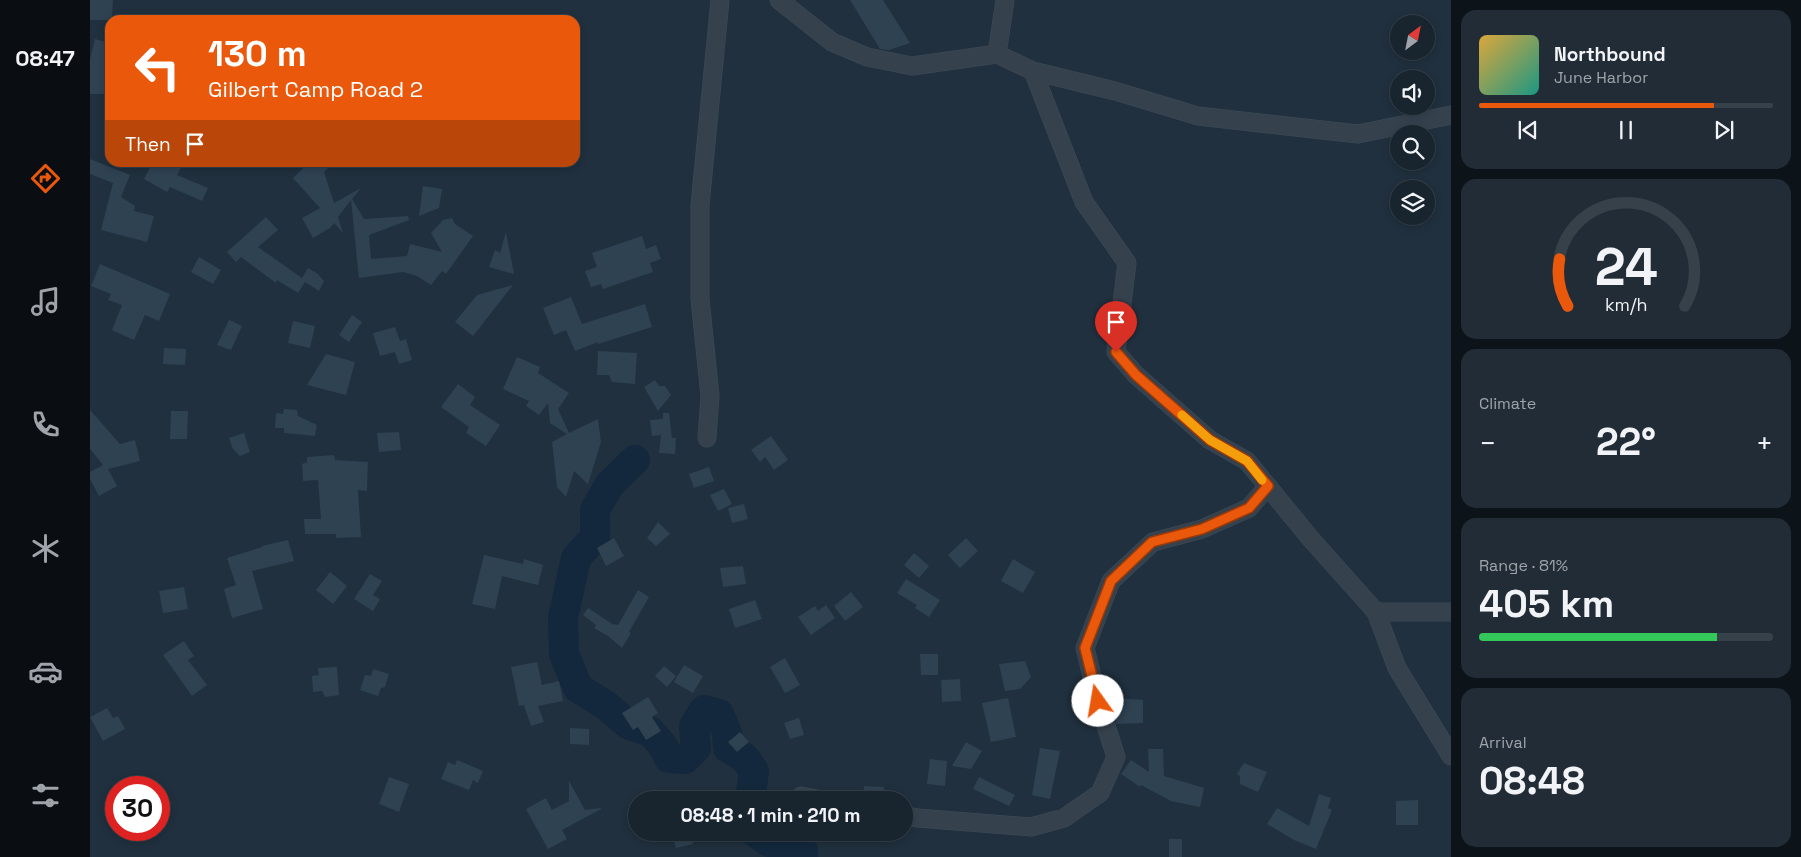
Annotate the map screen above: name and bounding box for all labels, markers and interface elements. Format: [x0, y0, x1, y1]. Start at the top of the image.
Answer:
north arrow [1390, 15, 1435, 60]
map controls [1390, 15, 1435, 225]
text: 130 m [208, 32, 307, 76]
icon: left [125, 35, 190, 100]
text: Northbound [1554, 42, 1666, 67]
text: 08:47 [15, 44, 75, 72]
text: June Harbor [1554, 67, 1648, 88]
button: sound [1390, 70, 1435, 115]
text: Gilbert Camp Road 2 [208, 75, 423, 103]
icon: previous [1514, 116, 1542, 144]
icon: pause [1612, 116, 1640, 144]
icon: next [1710, 116, 1738, 144]
button: search [1390, 125, 1435, 170]
icon: arrive [181, 130, 209, 158]
text: Then [125, 132, 171, 157]
icon: directions [28, 161, 63, 196]
button: layers [1390, 180, 1435, 225]
text: 24 [1594, 234, 1658, 300]
icon: music [28, 284, 63, 319]
text: km/h [1605, 293, 1647, 316]
pin [1095, 301, 1137, 352]
icon: arrive [1102, 308, 1130, 336]
text: Climate [1479, 393, 1536, 414]
icon: phone [28, 407, 63, 442]
text: 22° [1596, 418, 1656, 466]
text: − [1479, 425, 1496, 461]
text: + [1756, 425, 1773, 461]
icon: climate [28, 531, 63, 566]
text: Range · 81% [1479, 555, 1568, 576]
text: 405 km [1479, 580, 1614, 628]
icon: car [28, 654, 63, 689]
position arrow [1071, 674, 1123, 726]
text: Arrival [1479, 732, 1527, 753]
text: 08:48 [1479, 757, 1585, 805]
speed limit sign: 30 [105, 776, 170, 841]
icon: filters [28, 778, 63, 813]
text: 08:48 · 1 min · 210 m [680, 803, 861, 828]

